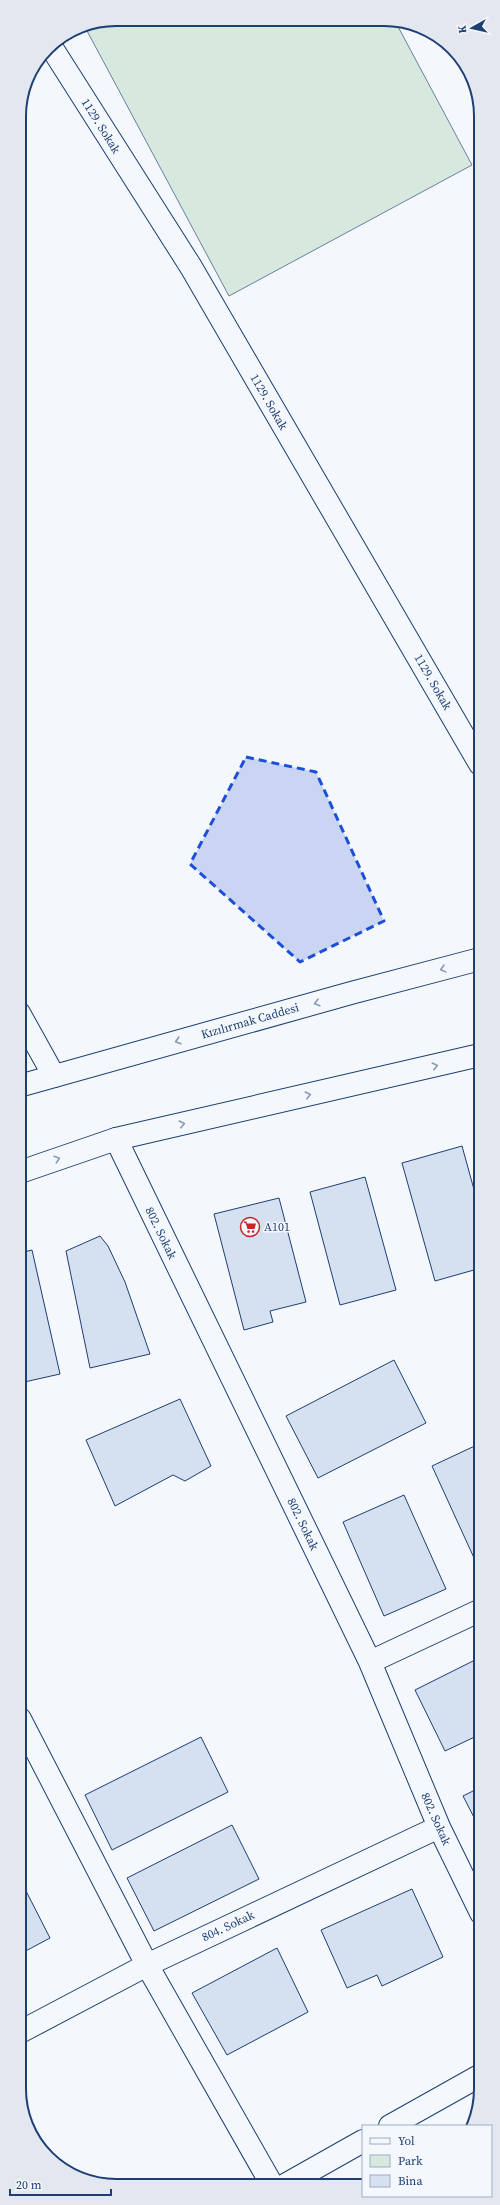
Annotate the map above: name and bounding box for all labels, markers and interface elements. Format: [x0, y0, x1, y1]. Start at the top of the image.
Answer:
north arrow [452, 8, 492, 48]
text: K [455, 24, 471, 34]
street label: 1129. Sokak [78, 95, 125, 157]
street label: 1129. Sokak [247, 371, 292, 433]
street label: 1129. Sokak [411, 651, 456, 713]
one-way arrow [439, 964, 446, 973]
one-way arrow [314, 998, 320, 1006]
street label: Kızılırmak Caddesi [199, 999, 301, 1043]
one-way arrow [175, 1036, 182, 1045]
one-way arrow [432, 1062, 438, 1070]
one-way arrow [305, 1092, 311, 1100]
one-way arrow [178, 1121, 185, 1129]
one-way arrow [53, 1155, 60, 1164]
street label: 802. Sokak [141, 1204, 181, 1262]
supermarket icon: A101 [239, 1216, 261, 1238]
place label: A101 [264, 1219, 290, 1235]
street label: 802. Sokak [283, 1495, 323, 1553]
street label: 802. Sokak [417, 1790, 455, 1848]
street label: 804. Sokak [199, 1907, 257, 1945]
legend [362, 2125, 492, 2197]
text: Yol [398, 2133, 415, 2149]
text: Park [398, 2153, 423, 2169]
scale bar [10, 2171, 111, 2197]
text: Bina [398, 2173, 423, 2189]
text: 20 m [16, 2177, 42, 2193]

